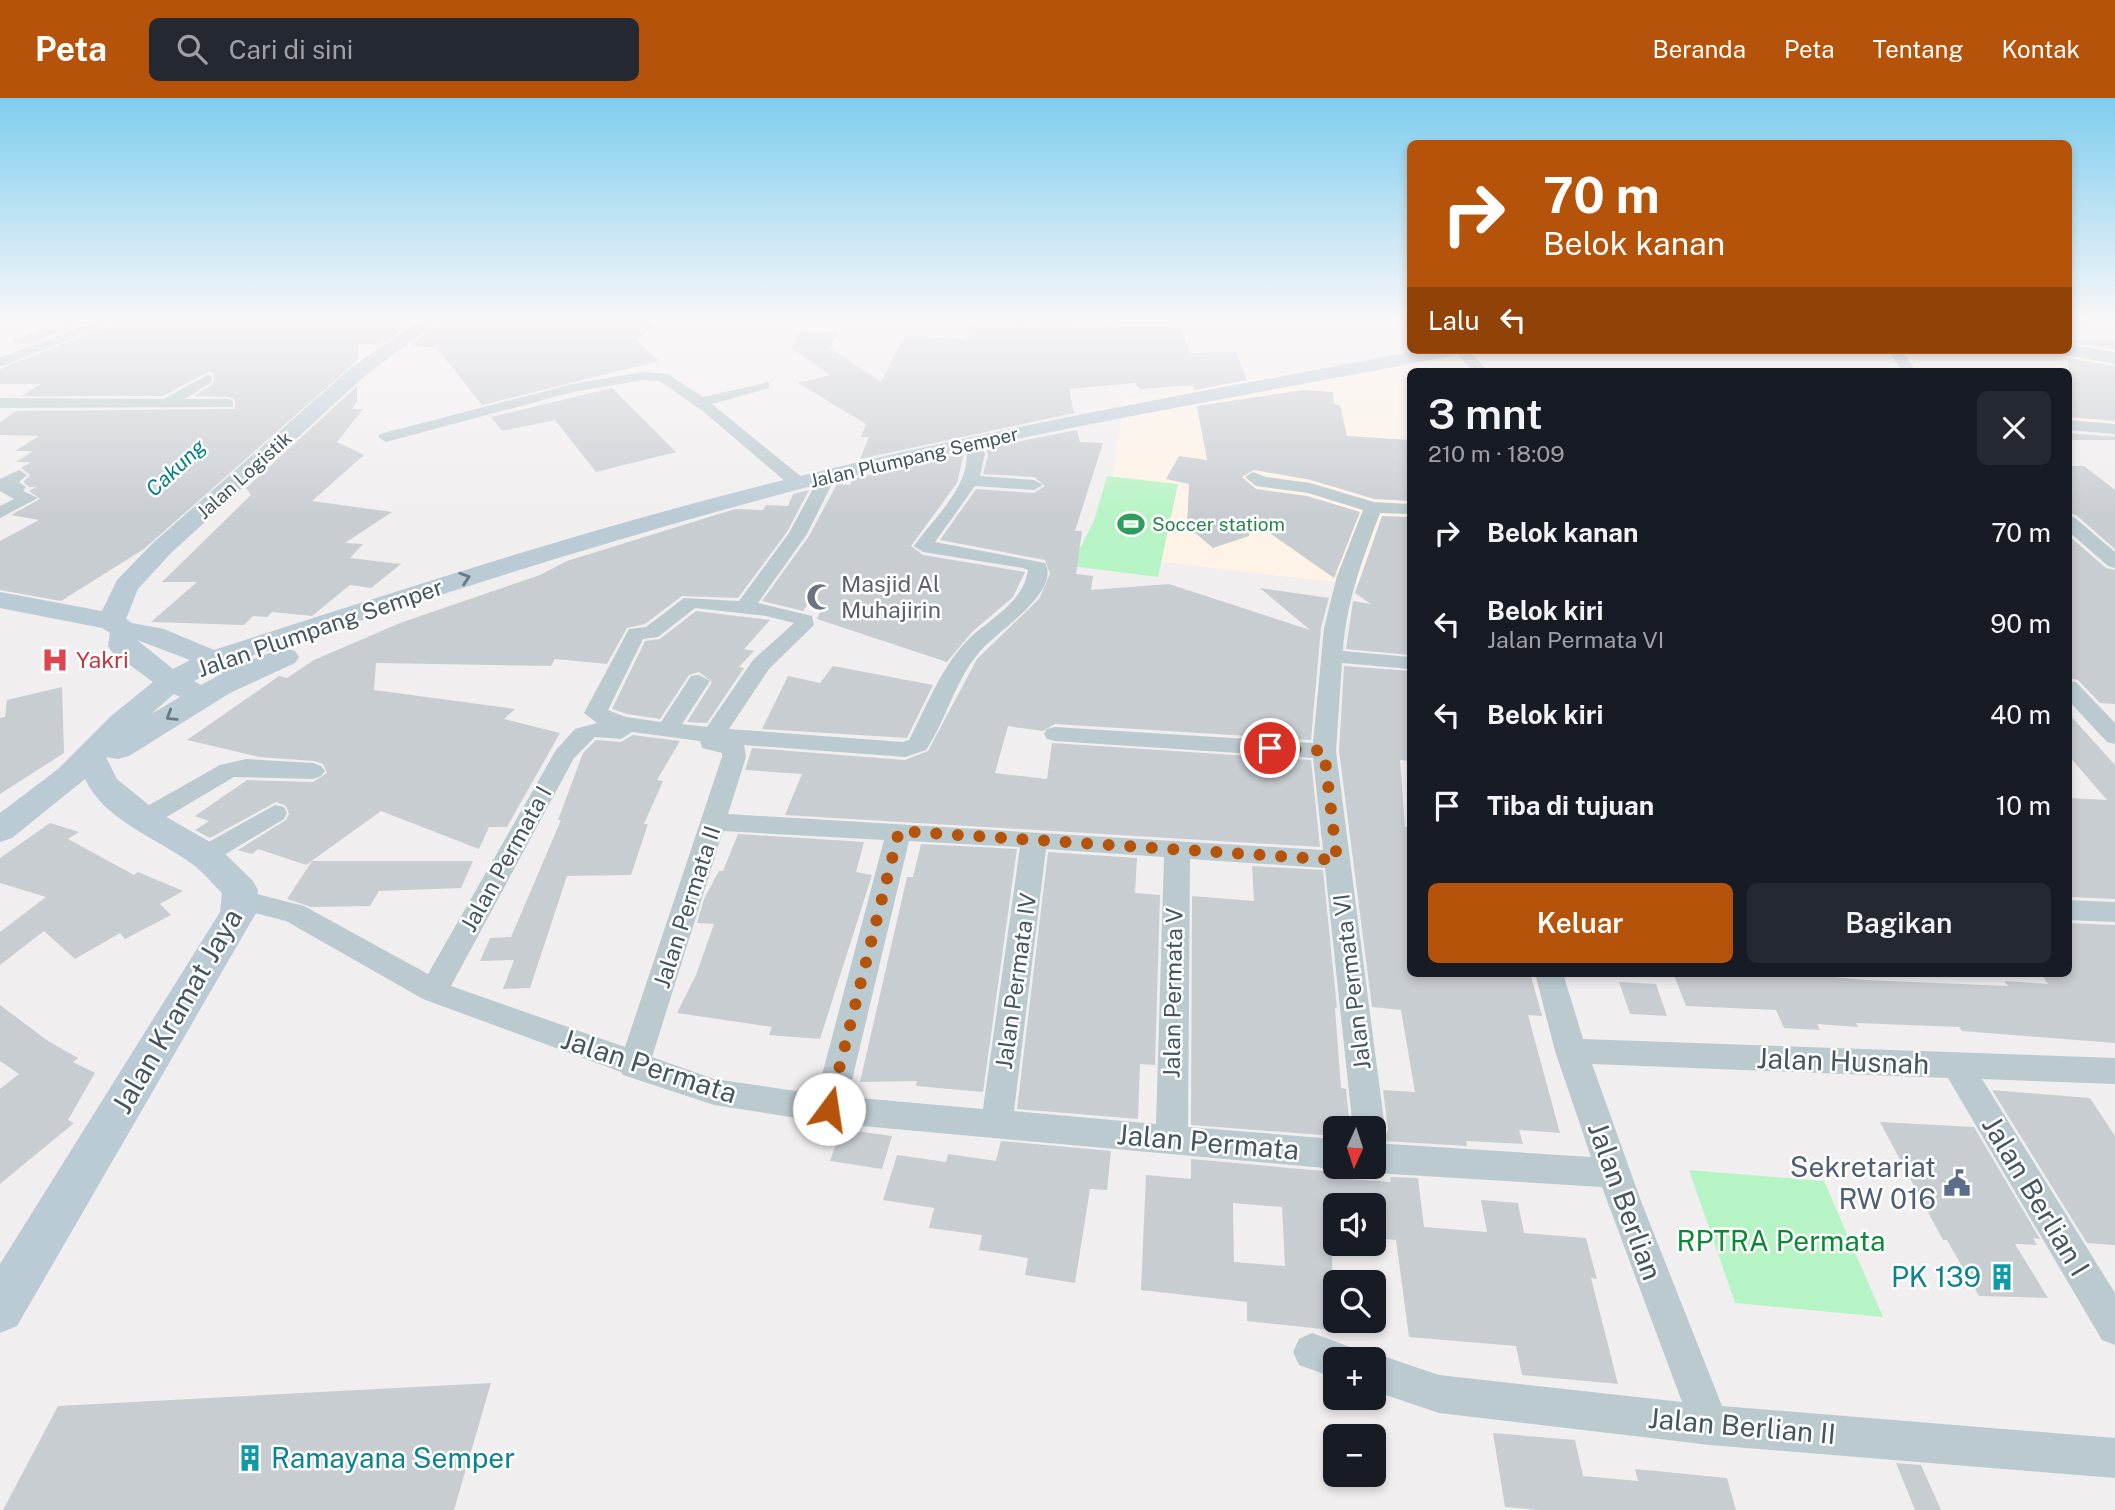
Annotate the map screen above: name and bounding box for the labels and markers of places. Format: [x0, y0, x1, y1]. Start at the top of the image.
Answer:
sports icon: Soccer statiom [1116, 509, 1146, 539]
place label: Soccer statiom [1152, 513, 1285, 535]
place label: Masjid Al Muhajirin [841, 570, 941, 623]
mosque icon: Masjid Al Muhajirin [805, 582, 835, 612]
hospital icon: Yakri [40, 645, 70, 675]
place label: Yakri [76, 646, 129, 673]
pin [1240, 718, 1300, 778]
place label: Sekretariat RW 016 [1790, 1150, 1936, 1215]
public building icon: Sekretariat RW 016 [1942, 1168, 1972, 1198]
place label: PK 139 [1891, 1260, 1981, 1293]
building icon: PK 139 [1987, 1262, 2017, 1292]
place label: Ramayana Semper [271, 1441, 515, 1474]
building icon: Ramayana Semper [235, 1443, 265, 1473]

